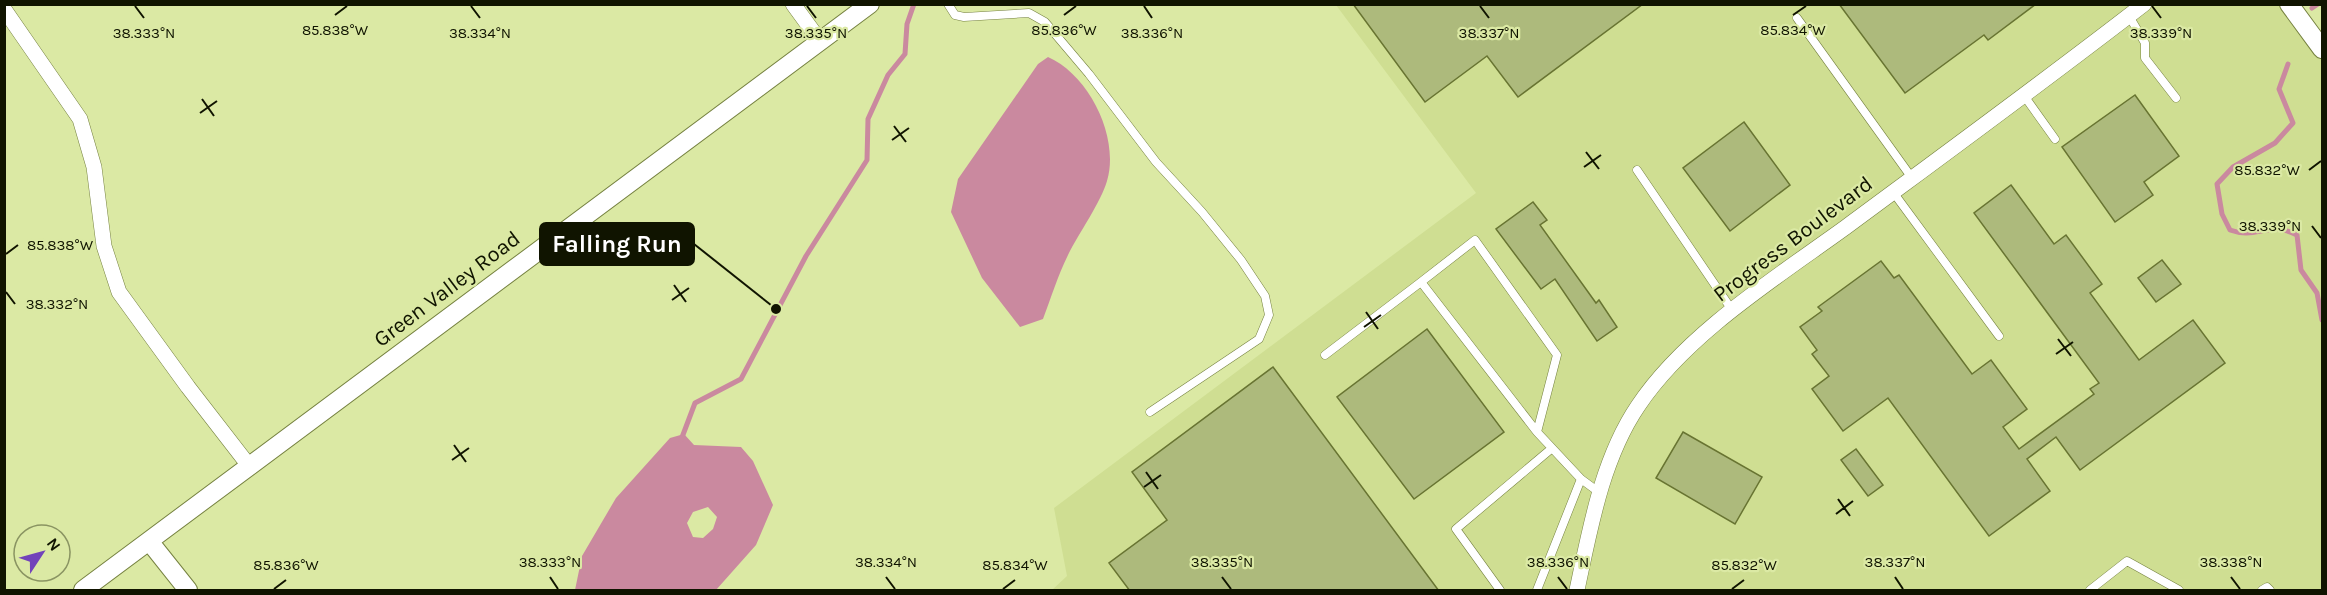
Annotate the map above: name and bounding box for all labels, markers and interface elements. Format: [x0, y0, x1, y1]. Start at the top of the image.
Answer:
text: 85.838°W [302, 21, 369, 39]
text: 85.836°W [1031, 21, 1097, 39]
text: 85.834°W [1760, 21, 1826, 39]
text: 38.333°N [113, 24, 175, 42]
text: 38.334°N [449, 24, 511, 42]
text: 38.335°N [785, 24, 847, 42]
text: 38.336°N [1121, 24, 1183, 42]
text: 38.337°N [1459, 24, 1519, 42]
text: 38.339°N [2130, 24, 2192, 42]
text: 85.832°W [2234, 161, 2300, 179]
street label: Progress Boulevard [1708, 171, 1878, 307]
text: 38.339°N [2239, 217, 2301, 235]
callout: Falling Run [540, 223, 694, 265]
street label: Green Valley Road [369, 225, 525, 353]
text: Falling Run [552, 230, 682, 258]
text: 85.838°W [27, 236, 94, 254]
text: 38.332°N [26, 295, 88, 313]
north arrow [12, 523, 72, 583]
text: N [43, 534, 65, 555]
text: 38.333°N [519, 553, 581, 571]
text: 38.334°N [855, 553, 917, 571]
text: 38.335°N [1191, 553, 1253, 571]
text: 38.336°N [1527, 553, 1589, 571]
text: 38.337°N [1865, 553, 1925, 571]
text: 38.338°N [2199, 553, 2263, 571]
text: 85.836°W [253, 556, 319, 574]
text: 85.834°W [982, 556, 1048, 574]
text: 85.832°W [1711, 556, 1777, 574]

